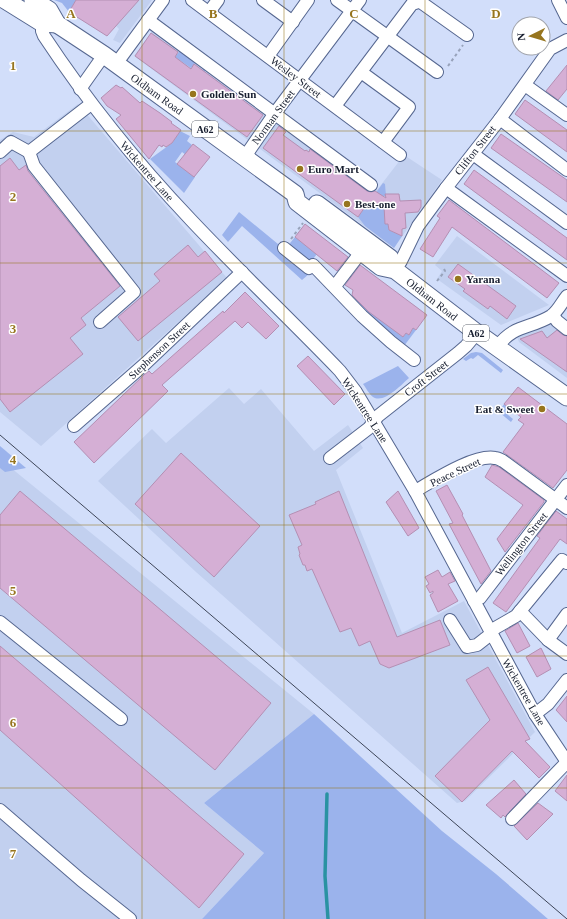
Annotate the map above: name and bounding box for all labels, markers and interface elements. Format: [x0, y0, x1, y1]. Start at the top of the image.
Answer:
text: A [66, 6, 76, 21]
text: B [209, 6, 218, 21]
text: C [349, 6, 359, 21]
text: D [491, 6, 501, 21]
north arrow [511, 16, 551, 56]
text: N [515, 32, 527, 41]
street label: Wesley Street [268, 54, 324, 100]
text: 1 [10, 58, 16, 73]
street label: Oldham Road [129, 71, 186, 117]
street label: Norman Street [249, 87, 297, 147]
place label: Golden Sun [201, 88, 256, 100]
marker: Golden Sun [188, 89, 198, 99]
road number: A62 [192, 121, 218, 137]
street label: Clifton Street [452, 123, 498, 177]
street label: Wickentree Lane [118, 139, 176, 203]
place label: Euro Mart [308, 163, 359, 175]
marker: Euro Mart [295, 164, 305, 174]
text: 2 [10, 189, 16, 204]
place label: Best-one [355, 198, 395, 210]
marker: Best-one [342, 199, 352, 209]
place label: Yarana [466, 273, 501, 285]
marker: Yarana [453, 274, 463, 284]
street label: Oldham Road [404, 275, 460, 323]
street label: Stephenson Street [126, 319, 192, 381]
text: 3 [10, 321, 17, 336]
road number: A62 [463, 325, 489, 341]
street label: Croft Street [402, 357, 450, 399]
street label: Wickentree Lane [340, 375, 391, 445]
place label: Eat & Sweet [475, 403, 534, 415]
marker: Eat & Sweet [537, 404, 547, 414]
text: 4 [10, 452, 17, 467]
street label: Peace Street [428, 455, 482, 489]
street label: Wellington Street [493, 510, 549, 578]
text: 5 [10, 583, 17, 598]
street label: Wickentree Lane [500, 657, 548, 728]
text: 6 [10, 715, 17, 730]
text: 7 [10, 846, 17, 861]

